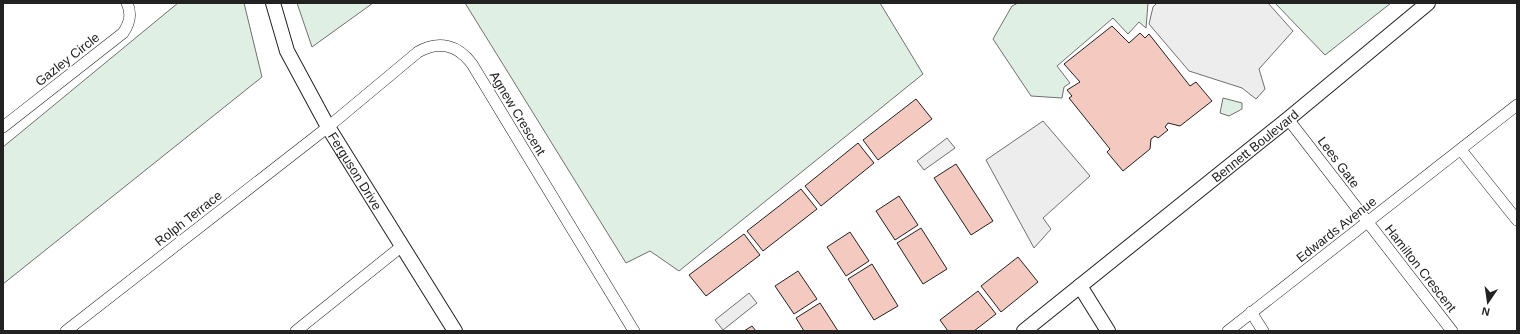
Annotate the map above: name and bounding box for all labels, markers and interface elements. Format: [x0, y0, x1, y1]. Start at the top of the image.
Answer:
street label: Gazley Circle [32, 30, 102, 89]
street label: Agnew Crescent [487, 69, 549, 158]
street label: Bennett Boulevard [1209, 107, 1302, 185]
street label: Ferguson Drive [325, 129, 385, 213]
street label: Lees Gate [1315, 134, 1363, 191]
street label: Rolph Terrace [152, 188, 225, 249]
street label: Edwards Avenue [1293, 194, 1379, 265]
street label: Hamilton Crescent [1382, 222, 1460, 315]
north arrow [1468, 282, 1508, 322]
text: N [1480, 305, 1491, 318]

